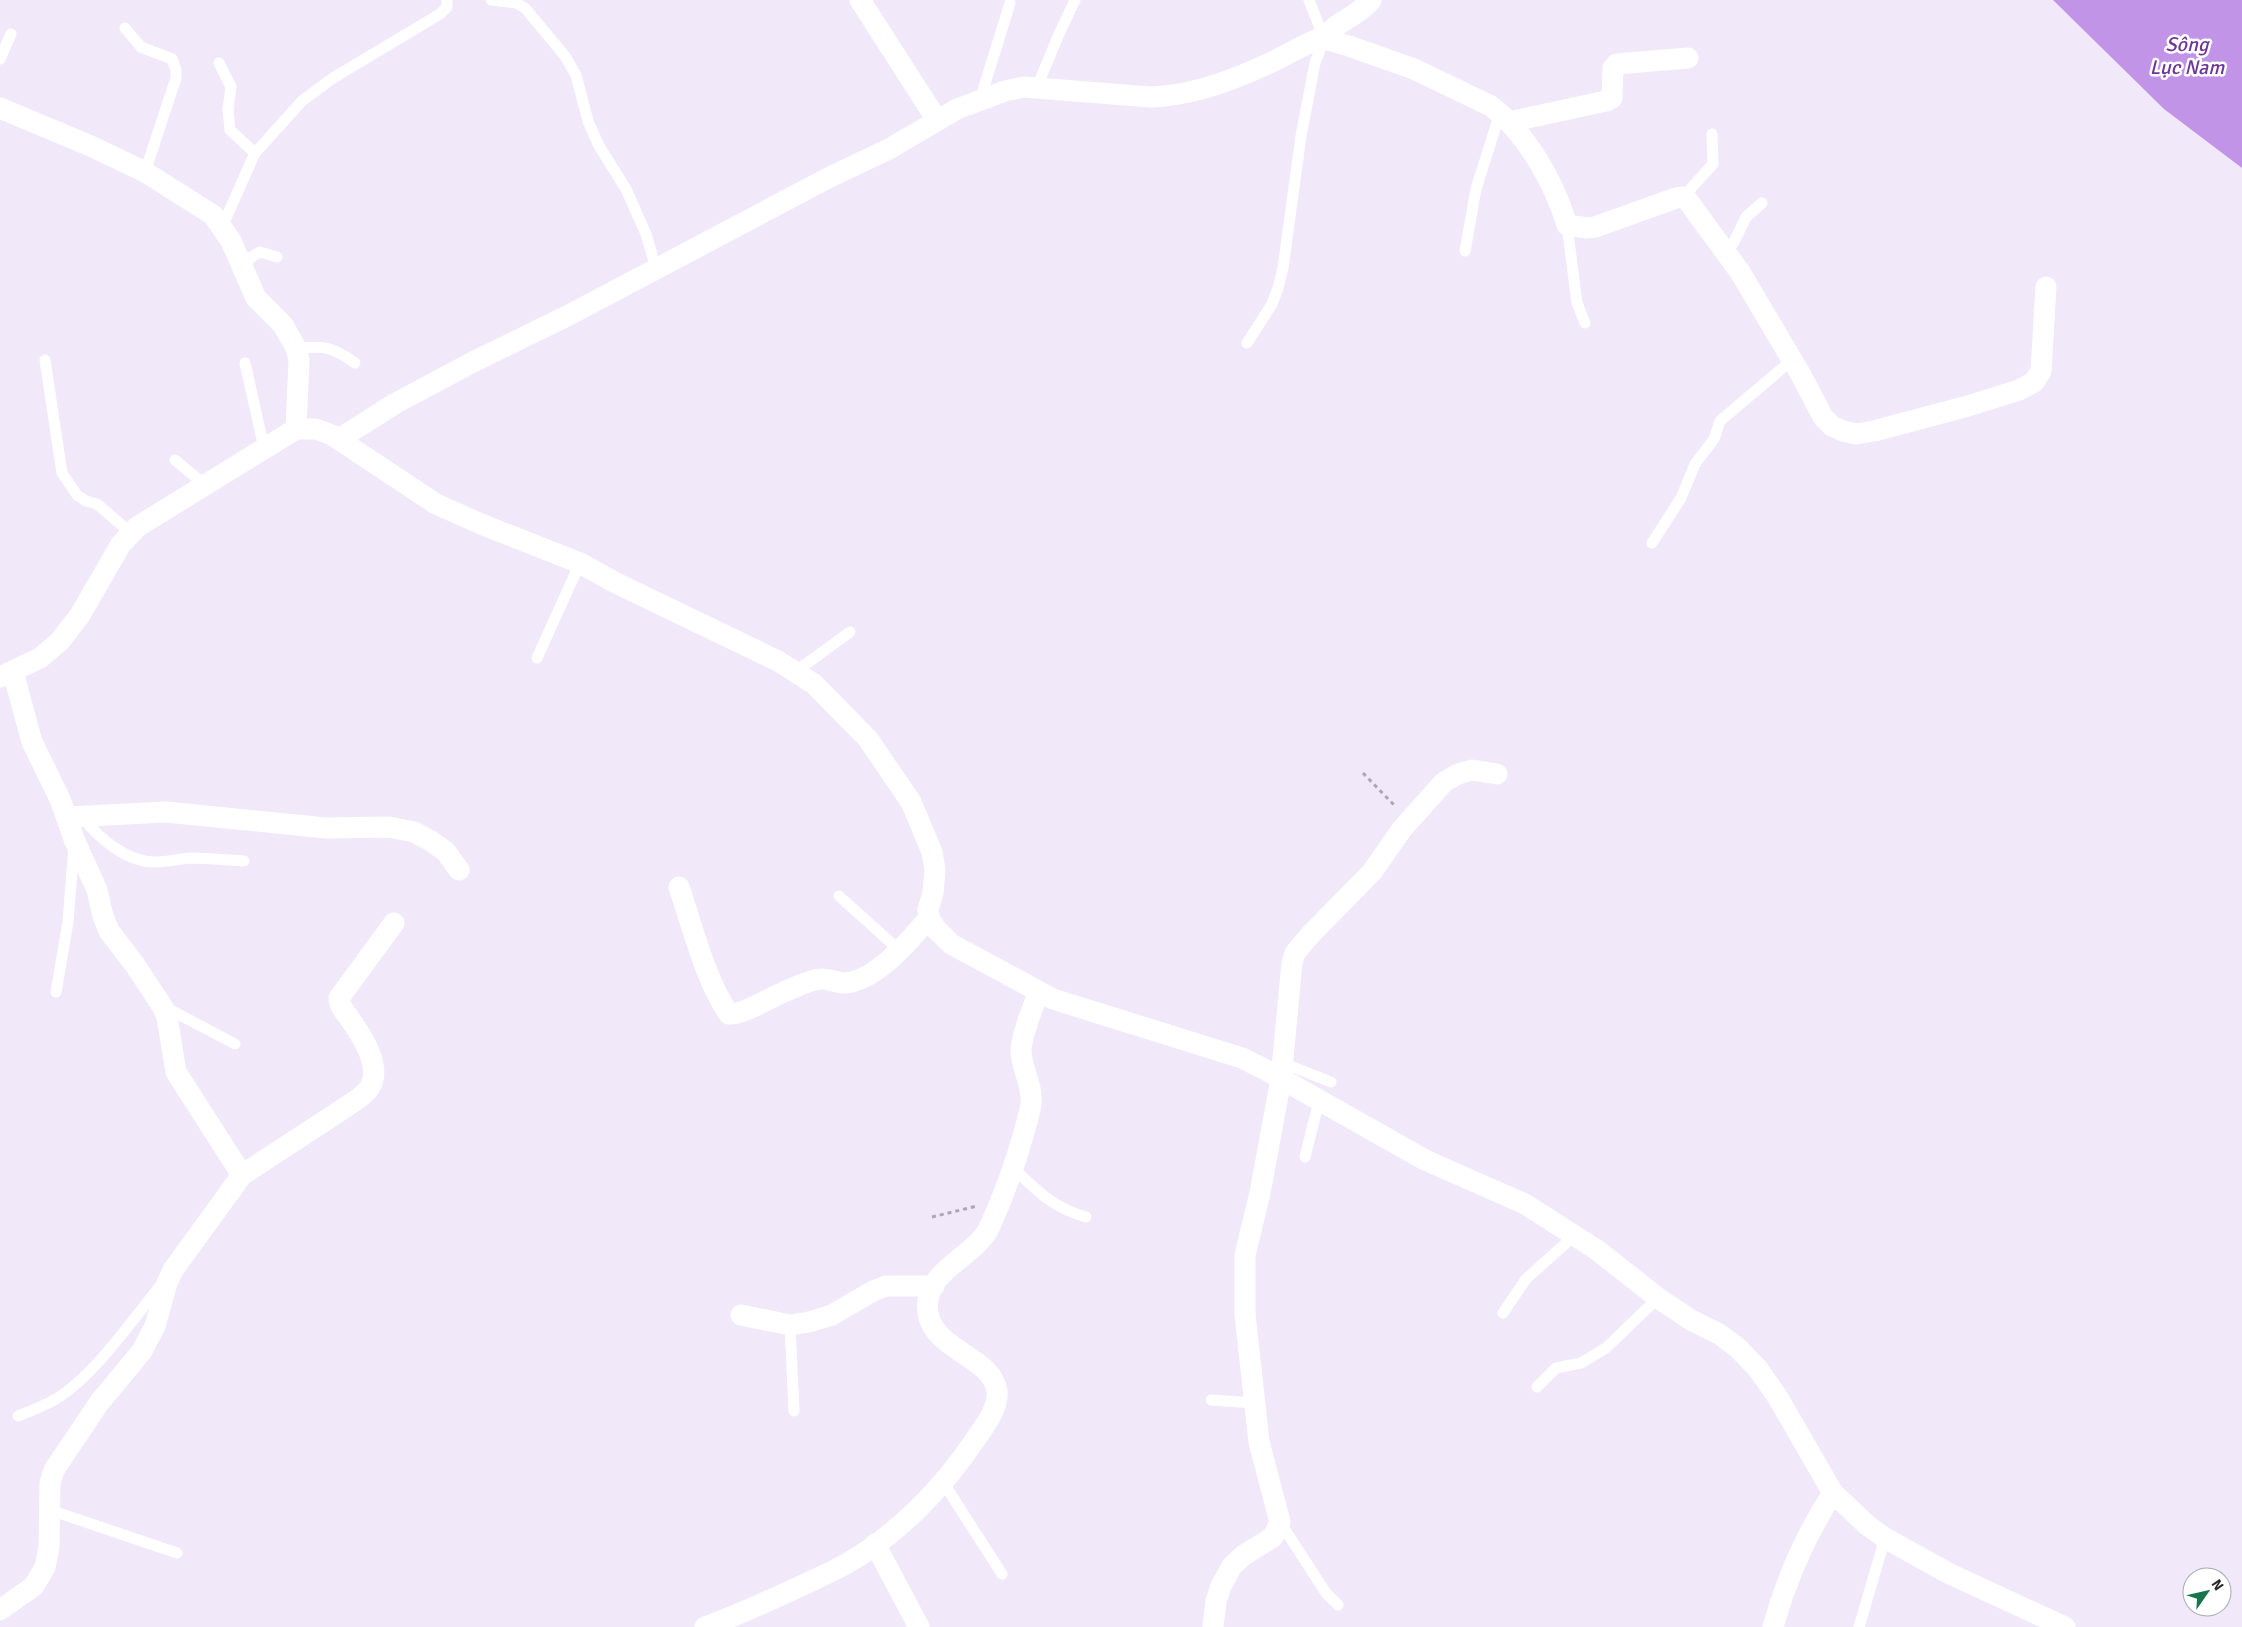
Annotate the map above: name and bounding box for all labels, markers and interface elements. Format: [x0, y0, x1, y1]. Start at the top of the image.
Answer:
water label: Sông Lục Nam [2150, 32, 2225, 80]
north arrow [2182, 1567, 2232, 1617]
text: N [2208, 1576, 2227, 1594]

